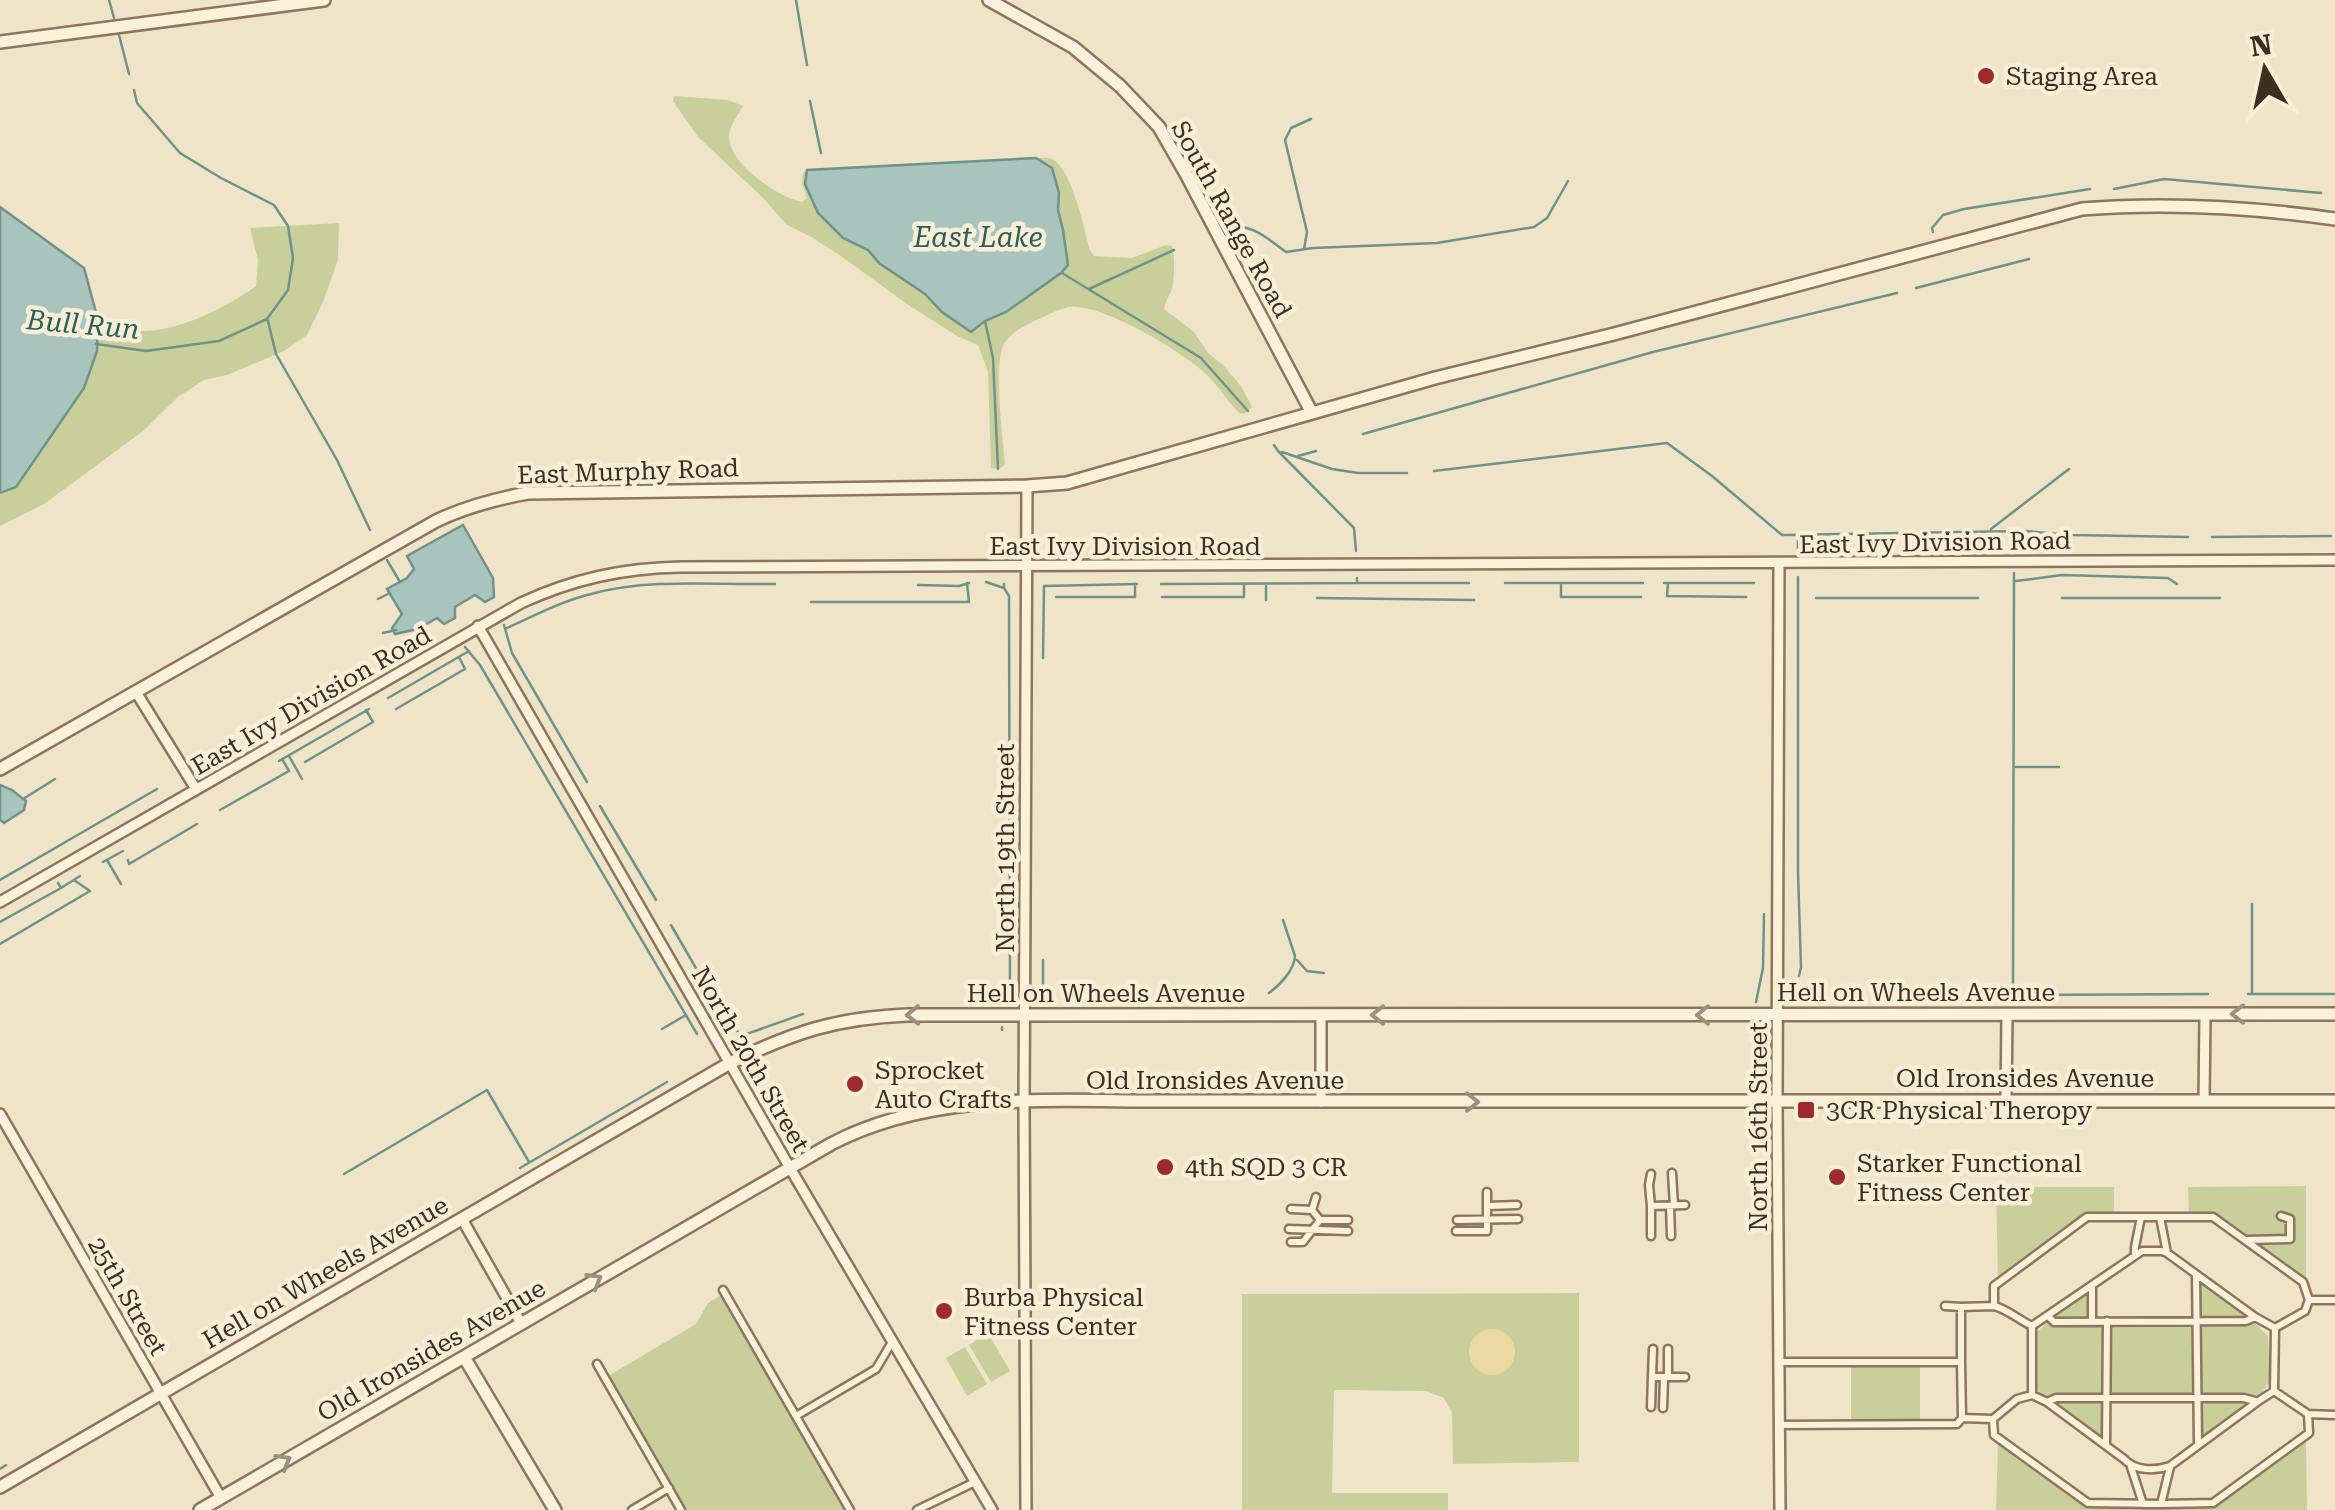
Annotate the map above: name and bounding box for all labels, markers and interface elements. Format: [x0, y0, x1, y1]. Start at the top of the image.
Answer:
north arrow [2215, 20, 2315, 120]
text: N [2248, 28, 2274, 64]
place label: Staging Area [2006, 62, 2158, 91]
marker: Staging Area [1975, 65, 1997, 87]
street label: South Range Road [1165, 116, 1298, 323]
water label: East Lake [912, 221, 1043, 254]
water label: Bull Run [24, 303, 141, 346]
street label: East Murphy Road [517, 453, 739, 490]
street label: East Ivy Division Road [1799, 526, 2071, 559]
street label: East Ivy Division Road [989, 532, 1261, 561]
street label: East Ivy Division Road [186, 620, 436, 781]
street label: North 19th Street [991, 743, 1020, 953]
street label: North 20th Street [686, 961, 815, 1157]
street label: Hell on Wheels Avenue [1777, 978, 2055, 1007]
street label: Hell on Wheels Avenue [967, 979, 1245, 1008]
one-way arrow [2229, 1003, 2244, 1025]
one-way arrow [904, 1004, 920, 1026]
one-way arrow [1369, 1004, 1384, 1026]
one-way arrow [1694, 1004, 1710, 1026]
street label: North 16th Street [1744, 1022, 1773, 1232]
place label: Sprocket Auto Crafts [875, 1056, 1012, 1114]
street label: Old Ironsides Avenue [1896, 1064, 2154, 1093]
street label: Old Ironsides Avenue [1086, 1066, 1344, 1095]
marker: Sprocket Auto Crafts [844, 1073, 866, 1095]
one-way arrow [1466, 1091, 1481, 1113]
place label: 3CR Physical Theropy [1826, 1096, 2092, 1125]
marker: 3CR Physical Theropy [1795, 1099, 1817, 1121]
place label: Starker Functional Fitness Center [1857, 1149, 2082, 1207]
place label: 4th SQD 3 CR [1185, 1153, 1347, 1182]
marker: 4th SQD 3 CR [1154, 1156, 1176, 1178]
marker: Starker Functional Fitness Center [1826, 1166, 1848, 1188]
street label: Hell on Wheels Avenue [197, 1190, 453, 1355]
street label: 25th Street [82, 1232, 173, 1360]
street label: Old Ironsides Avenue [312, 1273, 550, 1428]
one-way arrow [585, 1273, 603, 1293]
place label: Burba Physical Fitness Center [964, 1283, 1144, 1341]
marker: Burba Physical Fitness Center [933, 1300, 955, 1322]
one-way arrow [273, 1454, 291, 1473]

